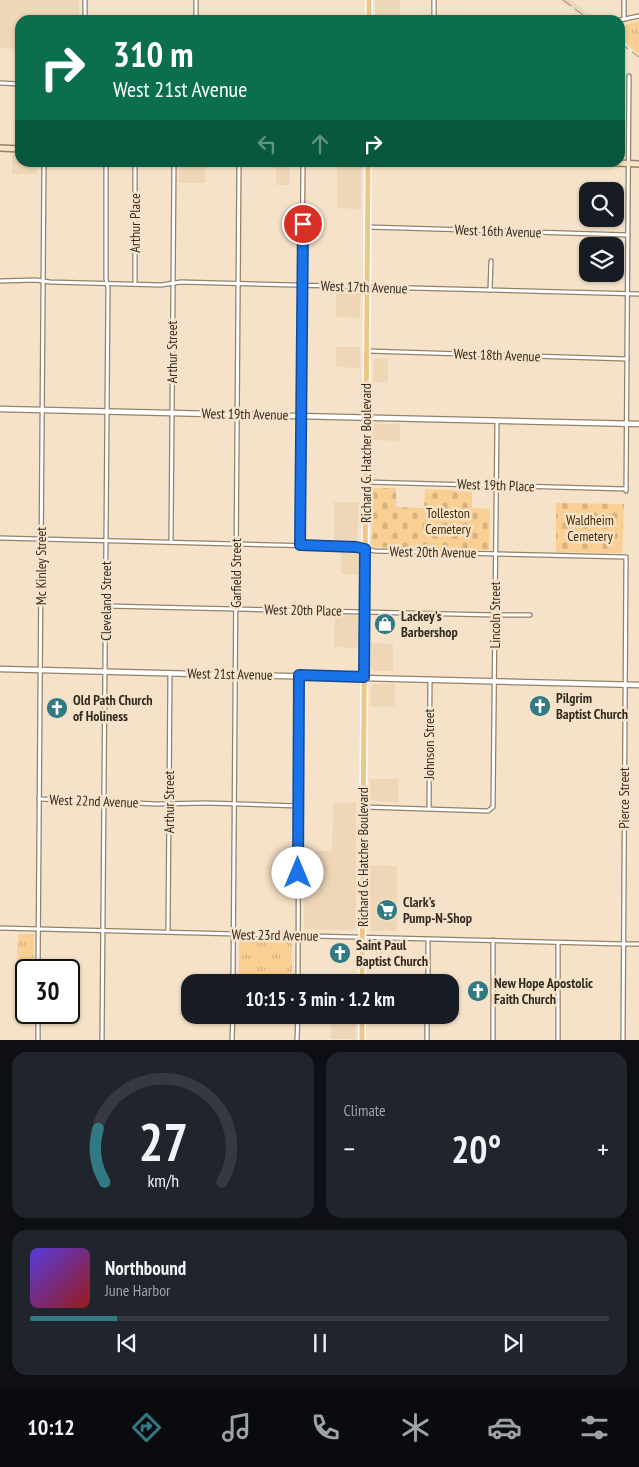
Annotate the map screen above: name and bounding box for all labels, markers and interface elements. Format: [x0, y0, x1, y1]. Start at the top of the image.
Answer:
text: 310 m [113, 31, 194, 77]
icon: right [30, 35, 95, 100]
text: West 21st Avenue [113, 75, 247, 103]
icon: left [253, 130, 281, 158]
icon: ahead [306, 130, 334, 158]
icon: right [359, 130, 387, 158]
map controls [579, 182, 624, 282]
button: search [579, 182, 624, 227]
street label: Arthur Place [126, 193, 144, 253]
pin [282, 203, 324, 245]
icon: arrive [289, 210, 317, 238]
street label: West 16th Avenue [454, 220, 542, 242]
button: layers [579, 237, 624, 282]
street label: West 17th Avenue [320, 276, 408, 298]
street label: Arthur Street [163, 321, 181, 383]
street label: West 18th Avenue [453, 344, 541, 366]
street label: Richard G. Hatcher Boulevard [357, 383, 375, 523]
street label: West 19th Avenue [201, 404, 289, 424]
street label: West 19th Place [457, 475, 535, 495]
park label: Tolleston Cemetery [425, 504, 471, 538]
park label: Waldheim Cemetery [566, 511, 614, 545]
street label: Mc Kinley Street [32, 527, 50, 605]
street label: Garfield Street [227, 538, 245, 608]
street label: West 20th Avenue [389, 542, 477, 562]
street label: Cleveland Street [97, 561, 115, 641]
street label: Lincoln Street [486, 581, 504, 649]
street label: West 20th Place [264, 600, 342, 620]
place label: Lackey's Barbershop [401, 607, 458, 641]
shop icon: Lackey's Barbershop [373, 612, 397, 636]
street label: West 21st Avenue [187, 664, 273, 684]
place label: Pilgrim Baptist Church [556, 689, 628, 723]
place label: Old Path Church of Holiness [73, 691, 153, 725]
church icon: Pilgrim Baptist Church [528, 694, 552, 718]
church icon: Old Path Church of Holiness [45, 696, 69, 720]
street label: Johnson Street [420, 709, 438, 780]
street label: Pierce Street [615, 767, 633, 829]
street label: Arthur Street [160, 771, 178, 833]
street label: Richard G. Hatcher Boulevard [354, 787, 372, 927]
street label: West 22nd Avenue [49, 790, 139, 812]
position arrow [271, 846, 323, 898]
place label: Clark's Pump-N-Shop [403, 893, 472, 927]
supermarket icon: Clark's Pump-N-Shop [375, 898, 399, 922]
street label: West 23rd Avenue [231, 925, 319, 945]
place label: Saint Paul Baptist Church [356, 936, 428, 970]
church icon: Saint Paul Baptist Church [328, 941, 352, 965]
speed limit sign: 30 [15, 959, 80, 1024]
place label: New Hope Apostolic Faith Church [494, 974, 593, 1008]
church icon: New Hope Apostolic Faith Church [466, 979, 490, 1003]
text: 10:15 · 3 min · 1.2 km [245, 987, 395, 1011]
text: Climate [344, 1100, 386, 1120]
text: 27 [138, 1108, 188, 1175]
text: 20° [451, 1124, 501, 1173]
text: − [344, 1130, 355, 1167]
text: + [597, 1130, 609, 1167]
text: km/h [147, 1169, 179, 1192]
text: Northbound [105, 1256, 186, 1280]
text: June Harbor [105, 1280, 170, 1300]
icon: previous [113, 1329, 141, 1357]
icon: pause [306, 1329, 334, 1357]
icon: next [499, 1329, 527, 1357]
icon: directions [129, 1410, 164, 1445]
icon: music [219, 1410, 254, 1445]
icon: phone [308, 1410, 343, 1445]
icon: climate [398, 1410, 433, 1445]
icon: car [487, 1410, 522, 1445]
icon: filters [577, 1410, 612, 1445]
text: 10:12 [27, 1413, 75, 1441]

